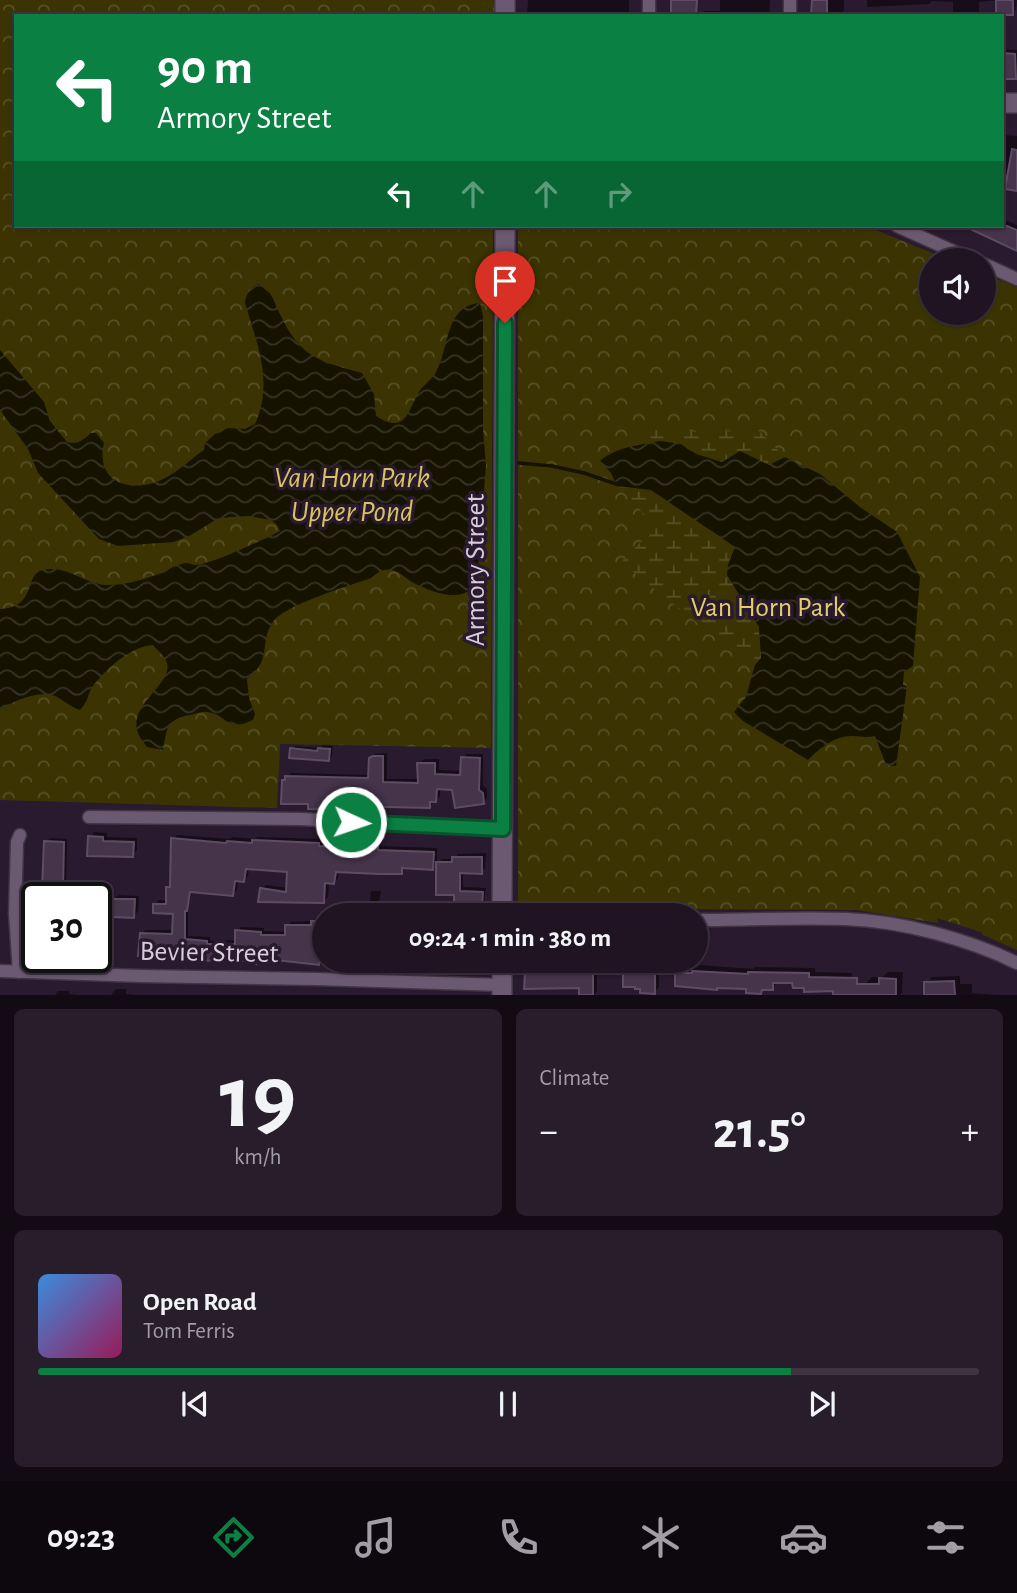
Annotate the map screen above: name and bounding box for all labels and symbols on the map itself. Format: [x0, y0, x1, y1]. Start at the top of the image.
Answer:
pin [475, 251, 535, 323]
water label: Van Horn Park Upper Pond [274, 463, 430, 527]
street label: Armory Street [462, 494, 490, 646]
park label: Van Horn Park [691, 594, 845, 622]
position arrow [314, 785, 388, 859]
speed limit sign: 30 [21, 882, 112, 973]
street label: Bevier Street [139, 938, 279, 968]

